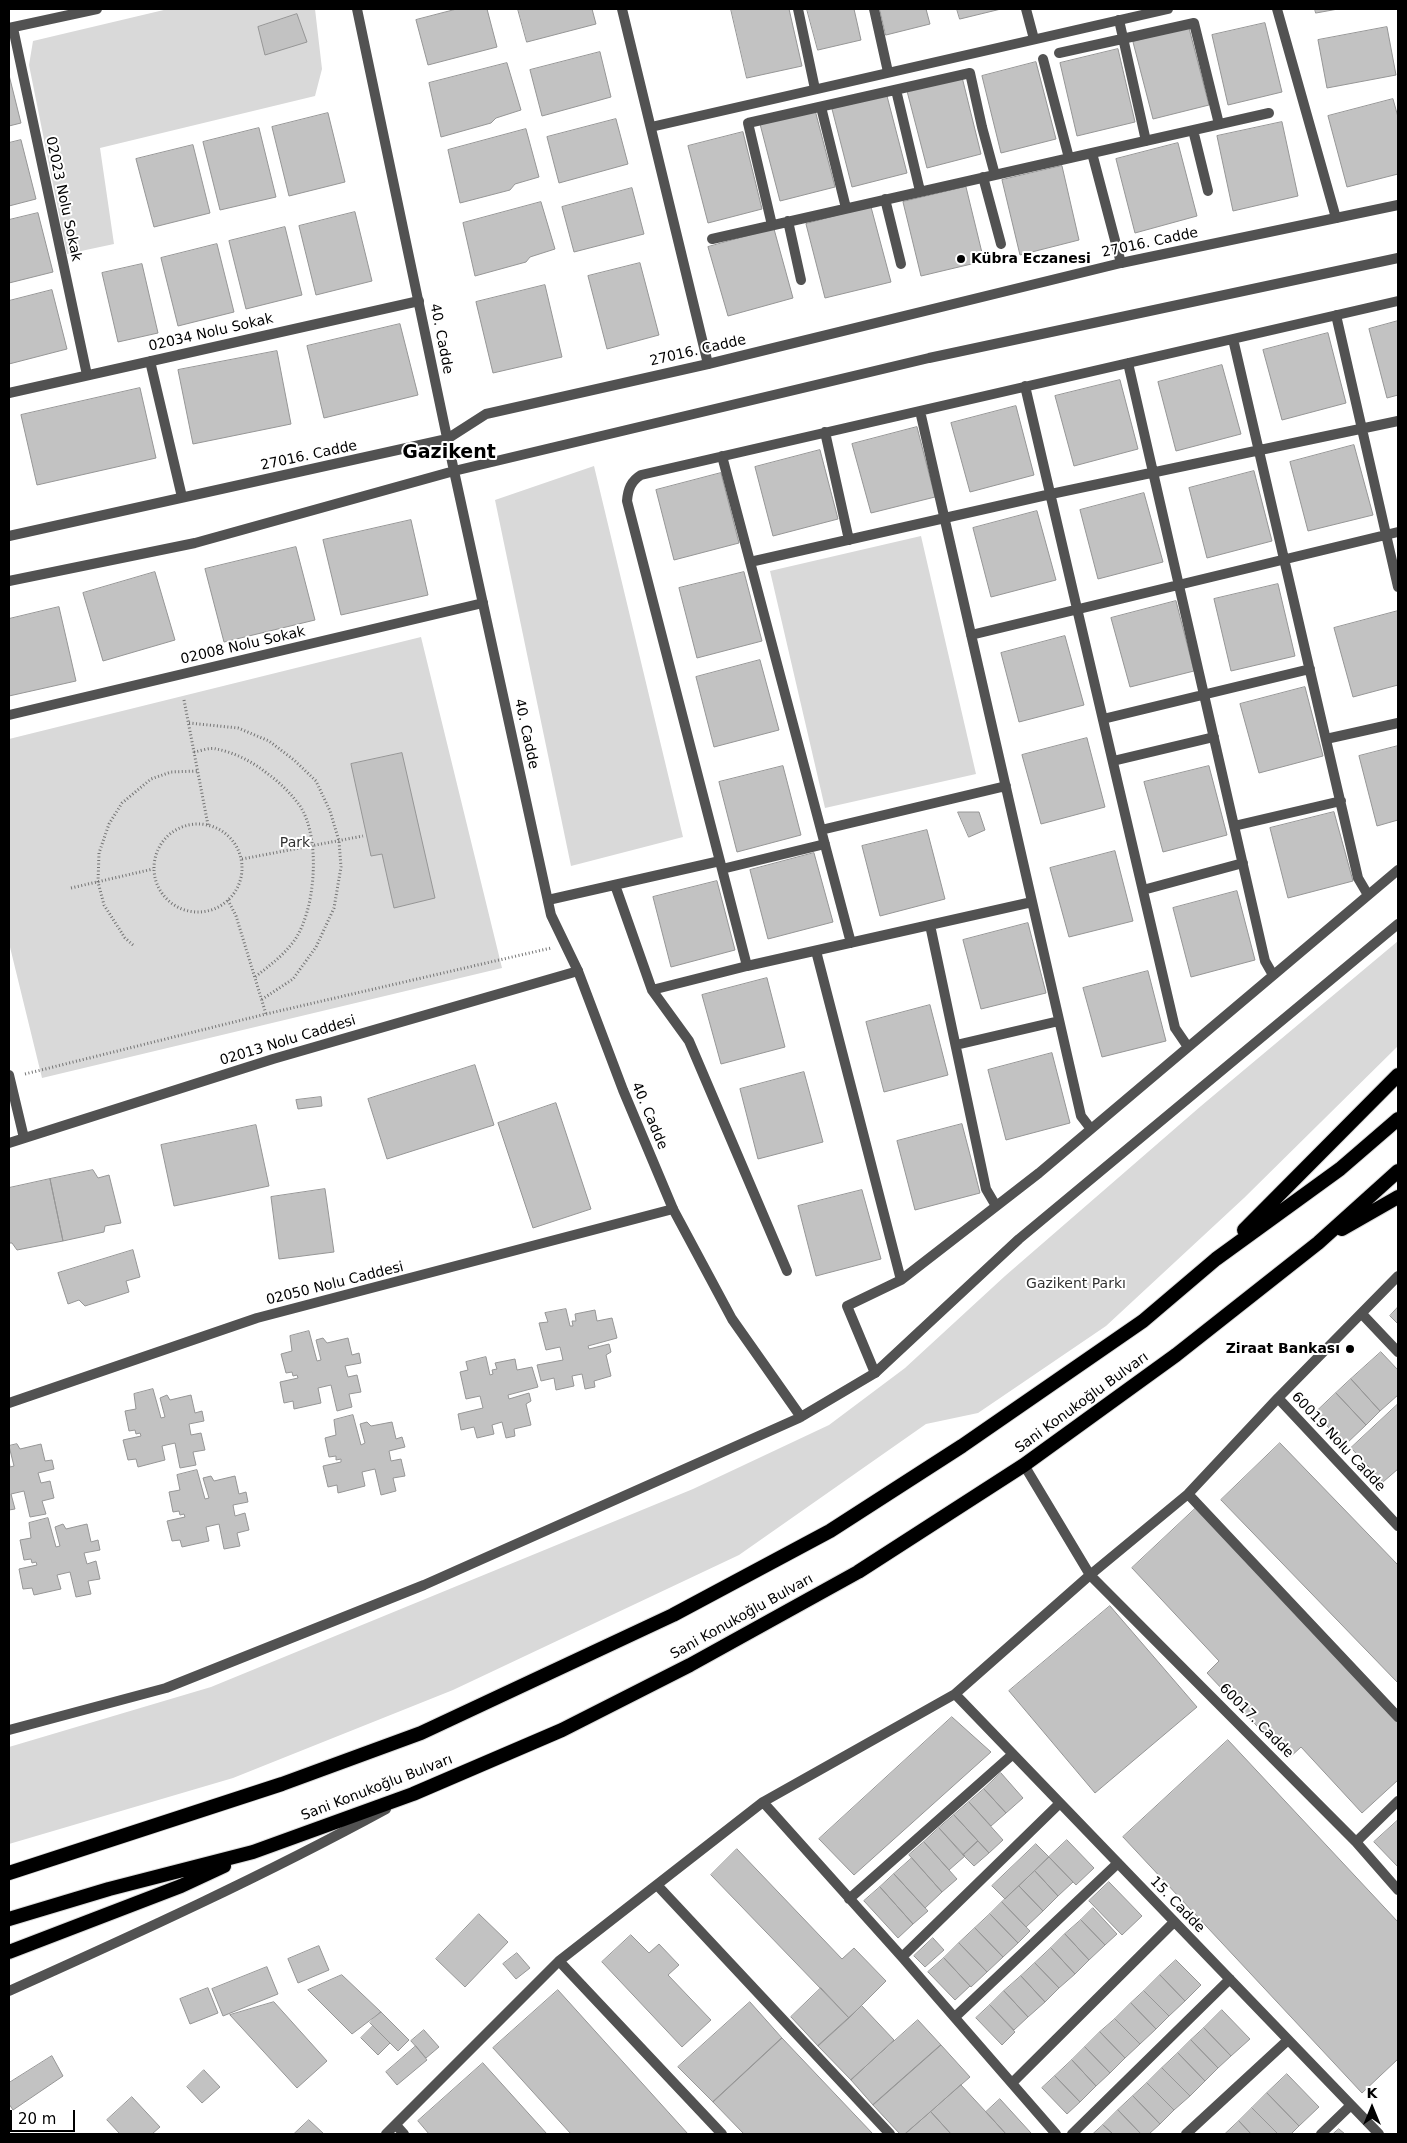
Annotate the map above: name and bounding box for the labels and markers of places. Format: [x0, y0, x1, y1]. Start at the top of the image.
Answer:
place label: Kübra Eczanesi [971, 251, 1091, 267]
marker: Kübra Eczanesi [955, 253, 967, 265]
place label: Ziraat Bankası [1226, 1341, 1340, 1357]
marker: Ziraat Bankası [1344, 1343, 1356, 1355]

